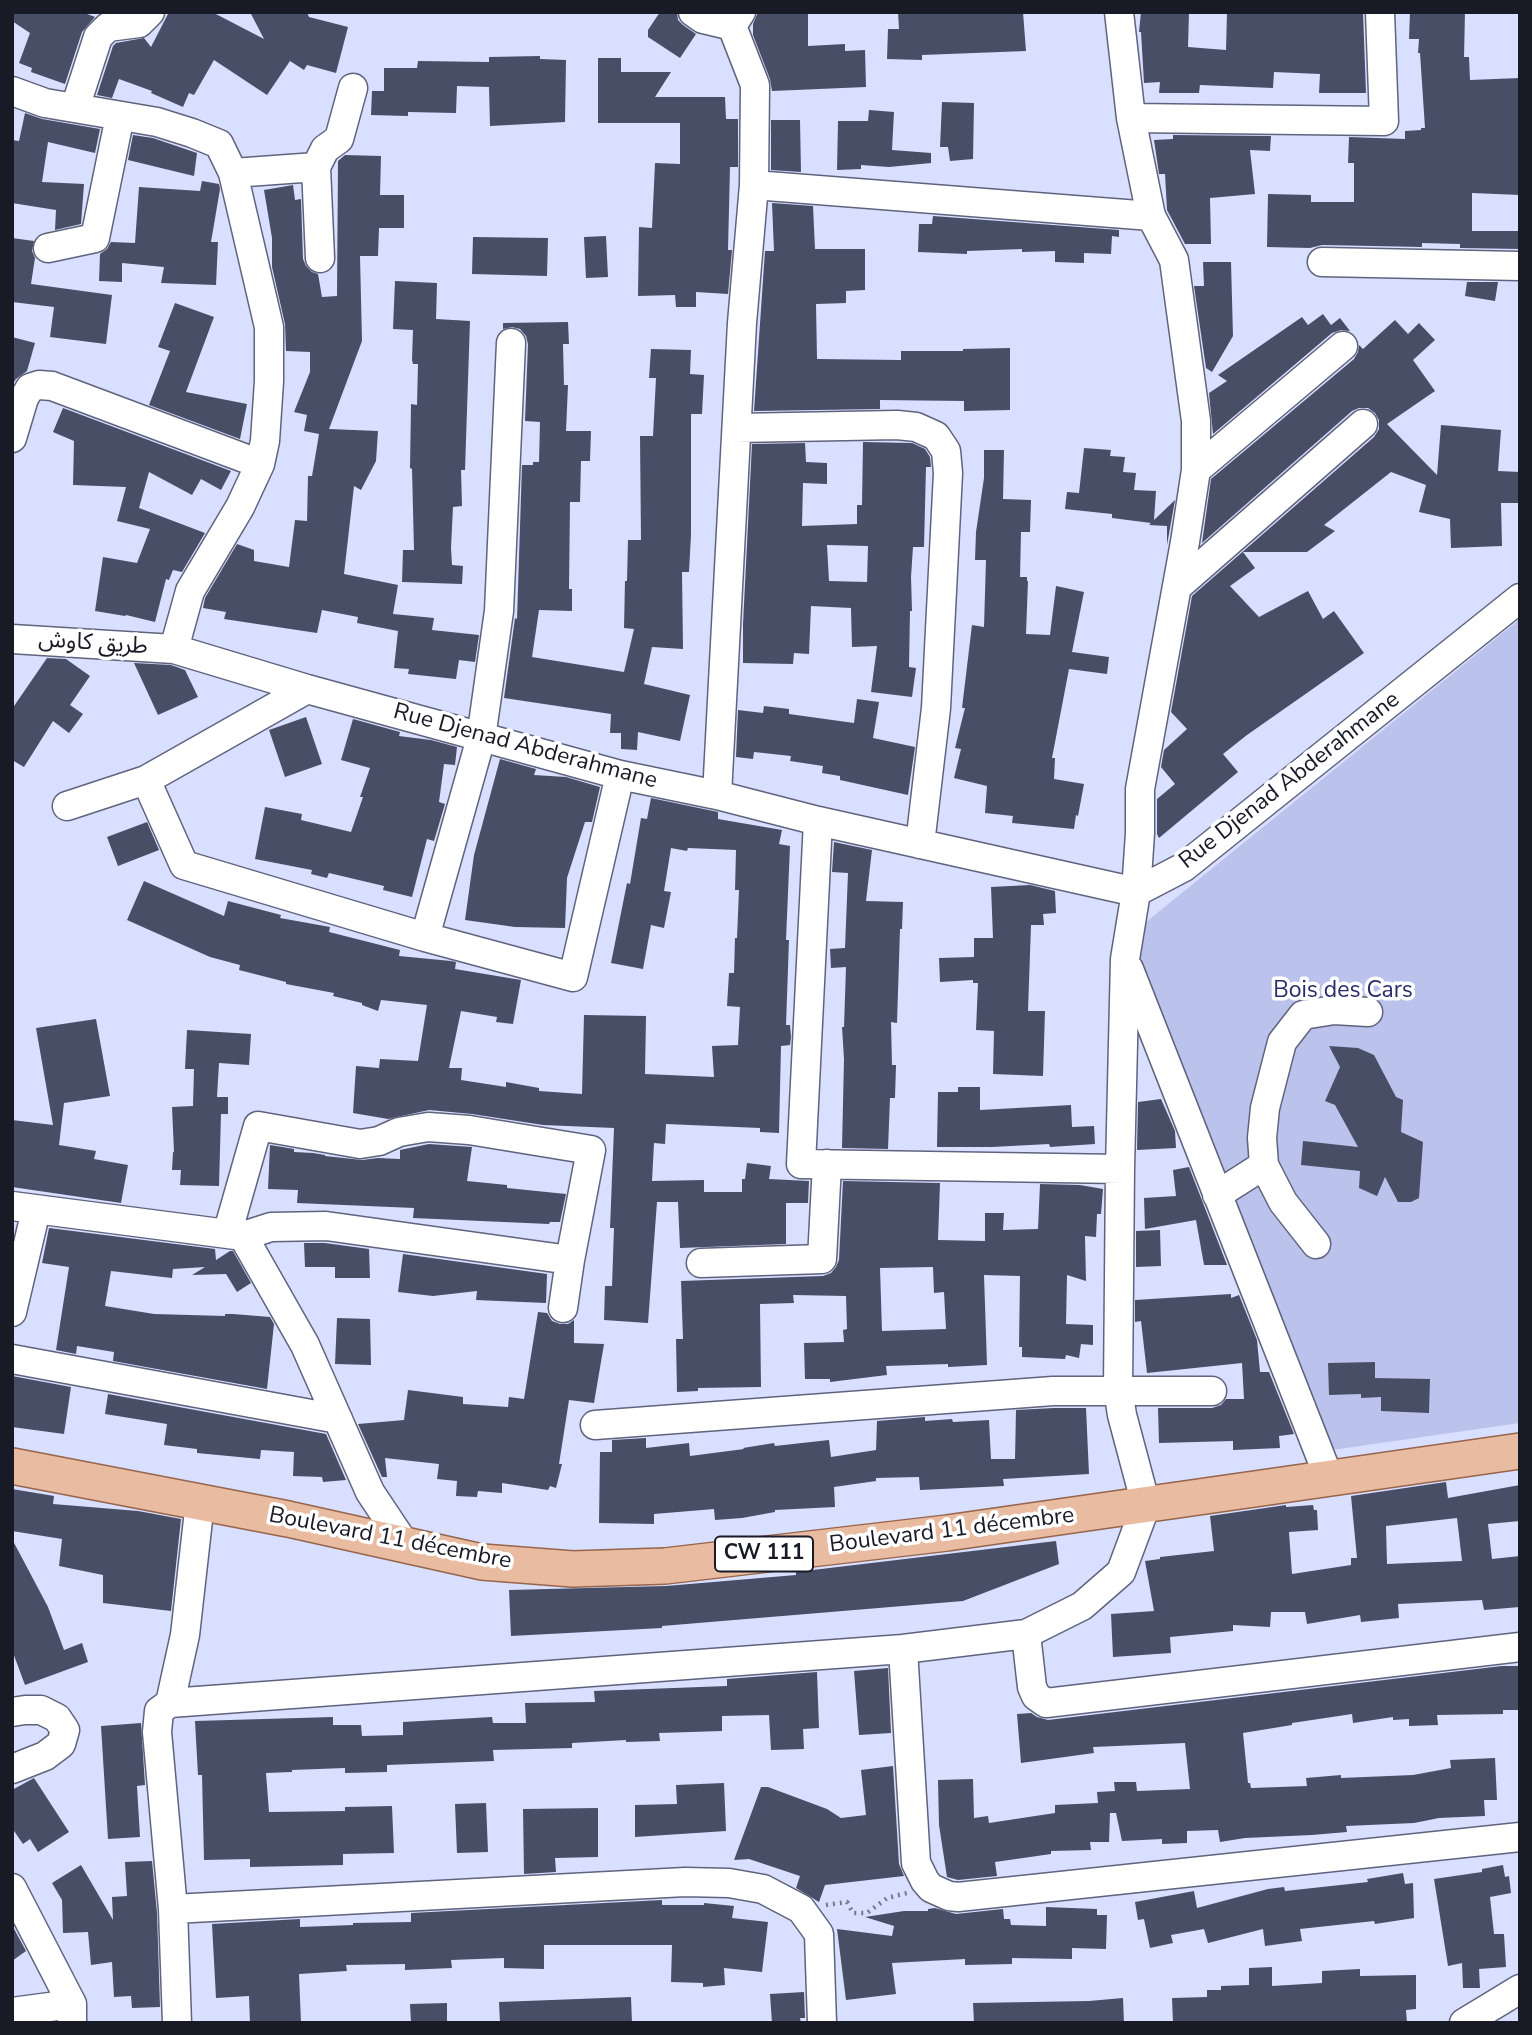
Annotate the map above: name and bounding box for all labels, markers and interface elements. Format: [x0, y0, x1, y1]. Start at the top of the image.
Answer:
street label: طريق كاوش [37, 626, 149, 662]
street label: Rue Djenad Abderahmane [1174, 686, 1406, 876]
street label: Rue Djenad Abderahmane [390, 698, 660, 796]
park label: Bois des Cars [1273, 977, 1413, 1005]
street label: Boulevard 11 décembre [266, 1502, 514, 1576]
street label: Boulevard 11 décembre [828, 1502, 1076, 1560]
road number: CW 111 [715, 1536, 813, 1572]

